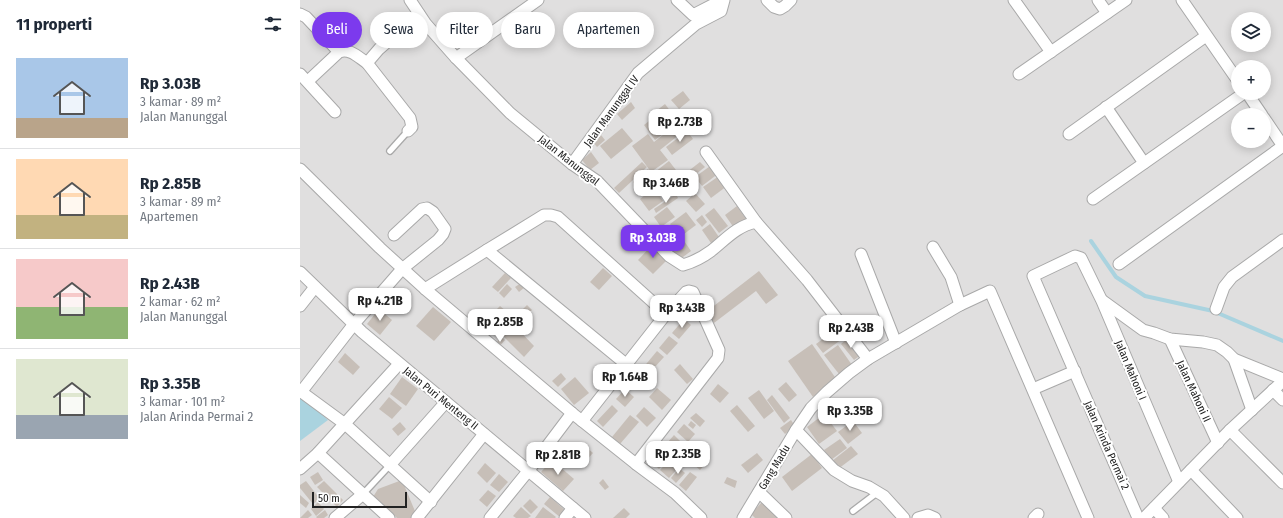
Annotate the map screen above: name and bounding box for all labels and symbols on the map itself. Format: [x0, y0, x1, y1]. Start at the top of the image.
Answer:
street label: Jalan Manunggal IV [581, 73, 642, 149]
pin: Rp 2.73B [639, 109, 721, 143]
street label: Jalan Manunggal [536, 133, 602, 188]
pin: Rp 3.46B [625, 170, 707, 204]
pin: Rp 3.03B [612, 225, 694, 259]
pin: Rp 4.21B [339, 288, 421, 322]
pin: Rp 3.43B [641, 295, 723, 329]
pin: Rp 2.85B [459, 309, 541, 343]
pin: Rp 2.43B [810, 315, 892, 349]
street label: Jalan Mahoni I [1112, 338, 1149, 402]
street label: Jalan Mahoni II [1174, 358, 1214, 424]
street label: Jalan Puri Menteng II [401, 364, 481, 433]
pin: Rp 1.64B [584, 364, 666, 398]
pin: Rp 3.35B [809, 398, 891, 432]
street label: Jalan Arinda Permai 2 [1081, 399, 1132, 492]
pin: Rp 2.35B [637, 441, 719, 475]
pin: Rp 2.81B [517, 442, 599, 476]
street label: Gang Madu [756, 442, 793, 492]
scale bar [312, 490, 407, 509]

